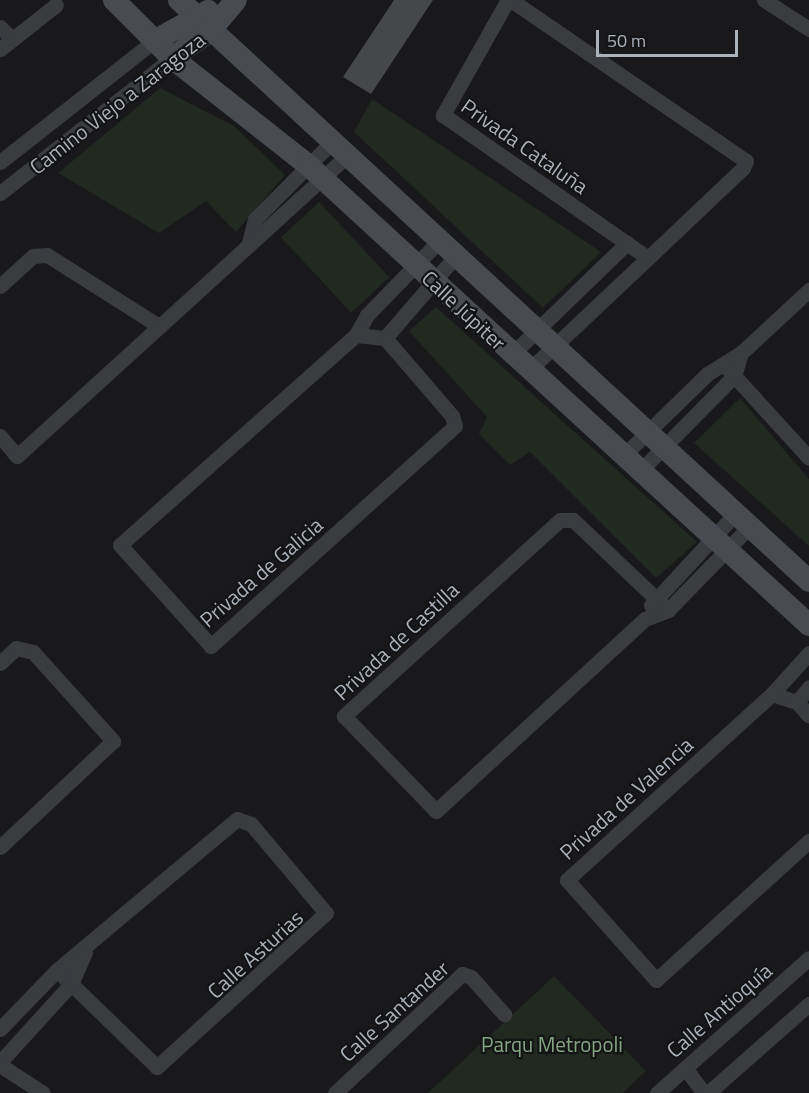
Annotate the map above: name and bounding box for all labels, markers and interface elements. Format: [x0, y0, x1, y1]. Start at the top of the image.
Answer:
scale bar [599, 18, 742, 56]
street label: Camino Viejo a Zaragoza [24, 27, 210, 179]
text: 50 m [607, 27, 646, 54]
street label: Privada Cataluña [457, 93, 593, 199]
street label: Calle Júpiter [417, 265, 511, 355]
street label: Privada de Galicia [194, 512, 328, 632]
street label: Privada de Castilla [328, 577, 464, 705]
street label: Privada de Valencia [554, 732, 698, 864]
street label: Calle Asturias [202, 905, 308, 1003]
street label: Calle Santander [334, 955, 454, 1067]
street label: Calle Antioquía [661, 958, 777, 1062]
park label: Parqu Metropoli [481, 1031, 623, 1057]

